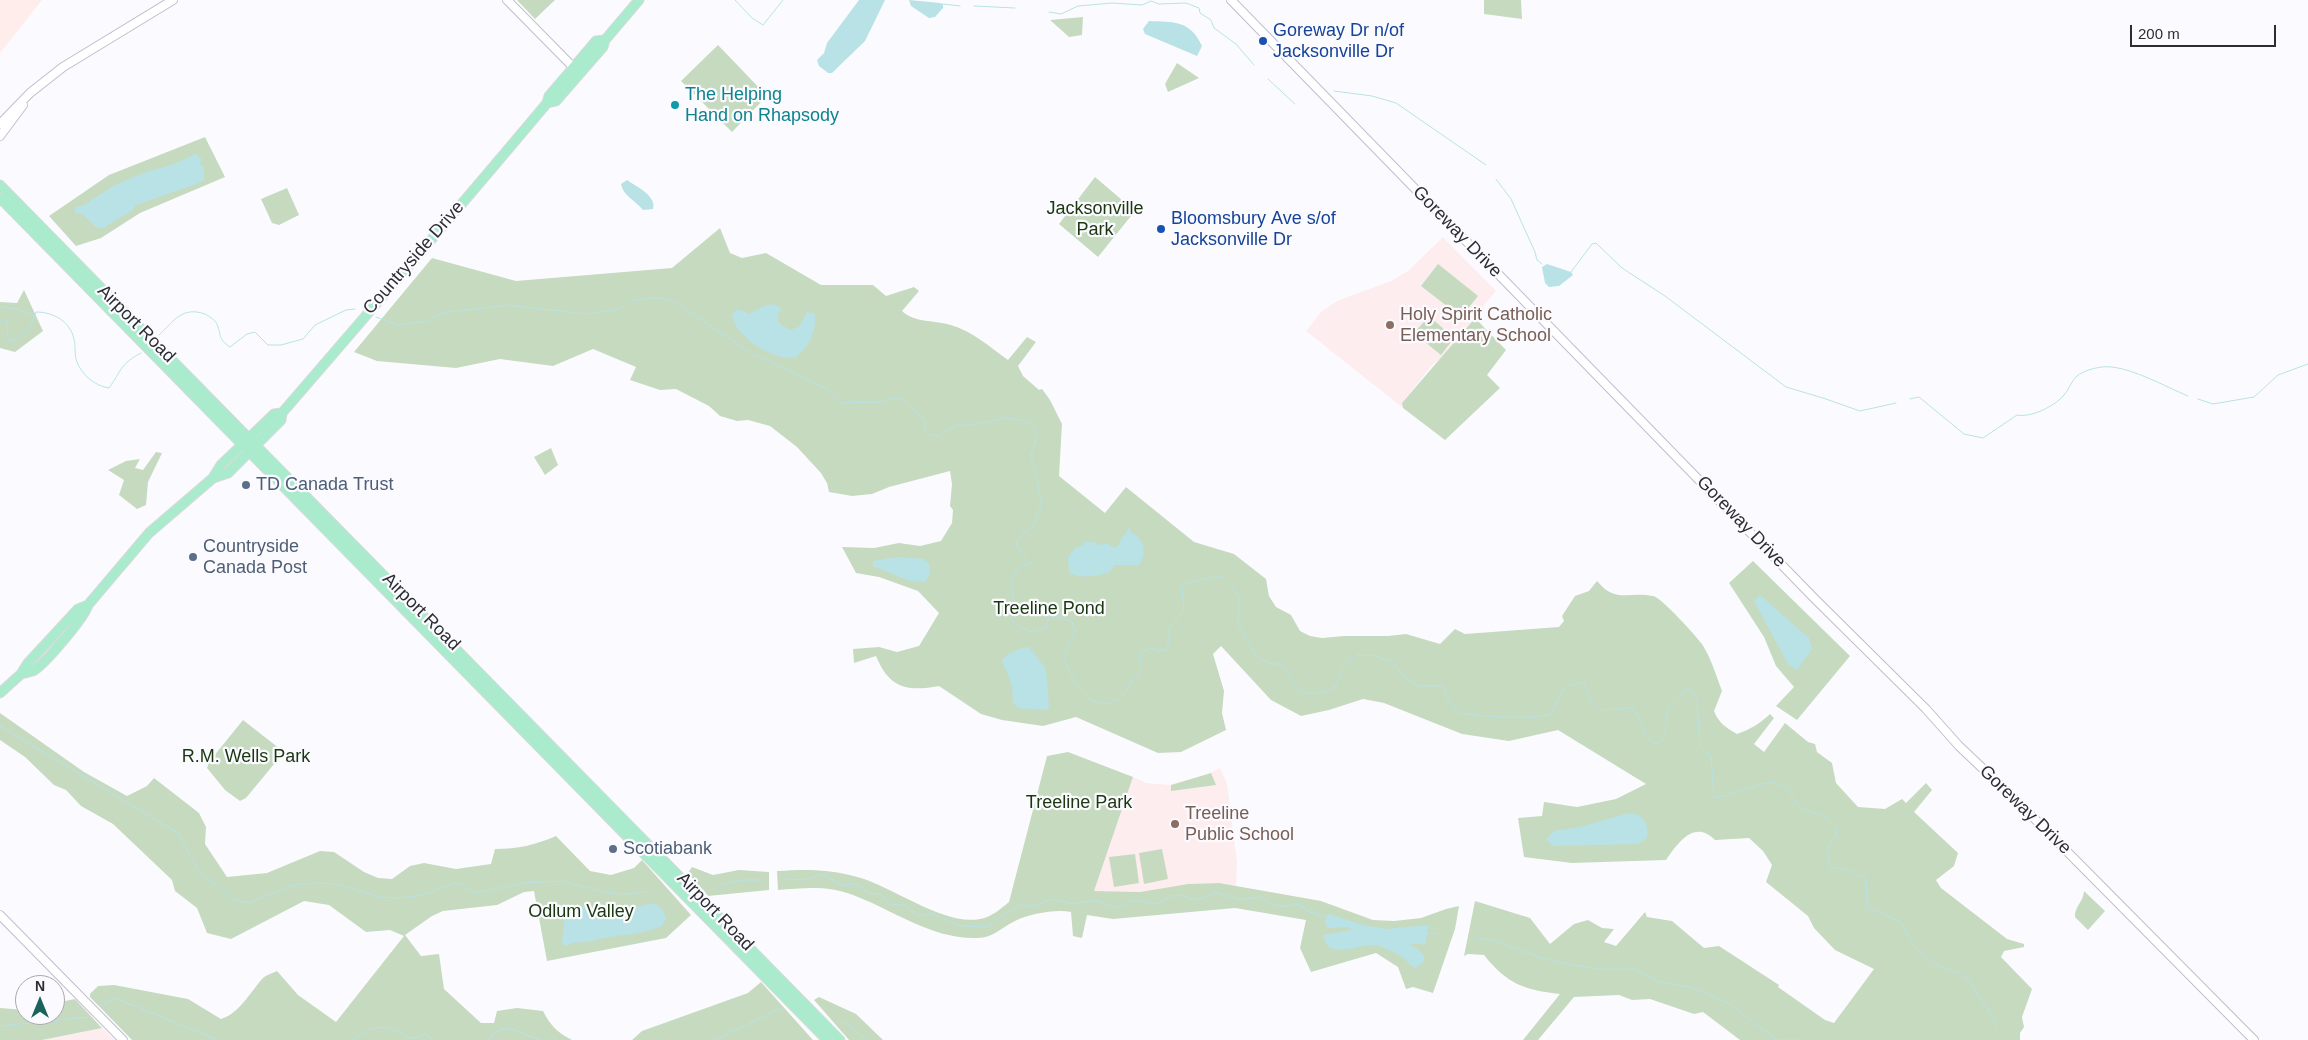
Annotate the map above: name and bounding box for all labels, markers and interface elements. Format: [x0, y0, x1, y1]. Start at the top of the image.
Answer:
scale bar [2133, 15, 2279, 47]
place label: Goreway Dr n/of Jacksonville Dr [1273, 20, 1404, 62]
text: 200 m [2138, 25, 2180, 42]
marker: Goreway Dr n/of Jacksonville Dr [1257, 35, 1269, 47]
place label: The Helping Hand on Rhapsody [685, 84, 839, 126]
marker: The Helping Hand on Rhapsody [669, 99, 681, 111]
street label: Goreway Drive [1408, 182, 1506, 282]
street label: Countryside Drive [359, 197, 469, 319]
park label: Jacksonville Park [1046, 198, 1144, 240]
place label: Bloomsbury Ave s/of Jacksonville Dr [1171, 208, 1336, 250]
marker: Bloomsbury Ave s/of Jacksonville Dr [1155, 223, 1167, 235]
street label: Airport Road [93, 281, 179, 367]
place label: Holy Spirit Catholic Elementary School [1400, 304, 1552, 346]
marker: Holy Spirit Catholic Elementary School [1384, 319, 1396, 331]
street label: Goreway Drive [1692, 472, 1790, 572]
place label: TD Canada Trust [256, 474, 393, 496]
marker: TD Canada Trust [240, 479, 252, 491]
place label: Countryside Canada Post [203, 536, 307, 578]
marker: Countryside Canada Post [187, 551, 199, 563]
street label: Airport Road [378, 569, 464, 655]
park label: Treeline Pond [993, 598, 1105, 620]
park label: R.M. Wells Park [182, 746, 310, 768]
street label: Goreway Drive [1975, 761, 2075, 859]
park label: Treeline Park [1026, 792, 1132, 814]
place label: Treeline Public School [1185, 803, 1294, 846]
marker: Treeline Public School [1169, 818, 1181, 830]
place label: Scotiabank [623, 838, 712, 860]
marker: Scotiabank [607, 843, 619, 855]
street label: Airport Road [672, 868, 758, 956]
park label: Odlum Valley [528, 901, 634, 923]
north arrow [15, 975, 65, 1025]
text: N [35, 978, 45, 994]

